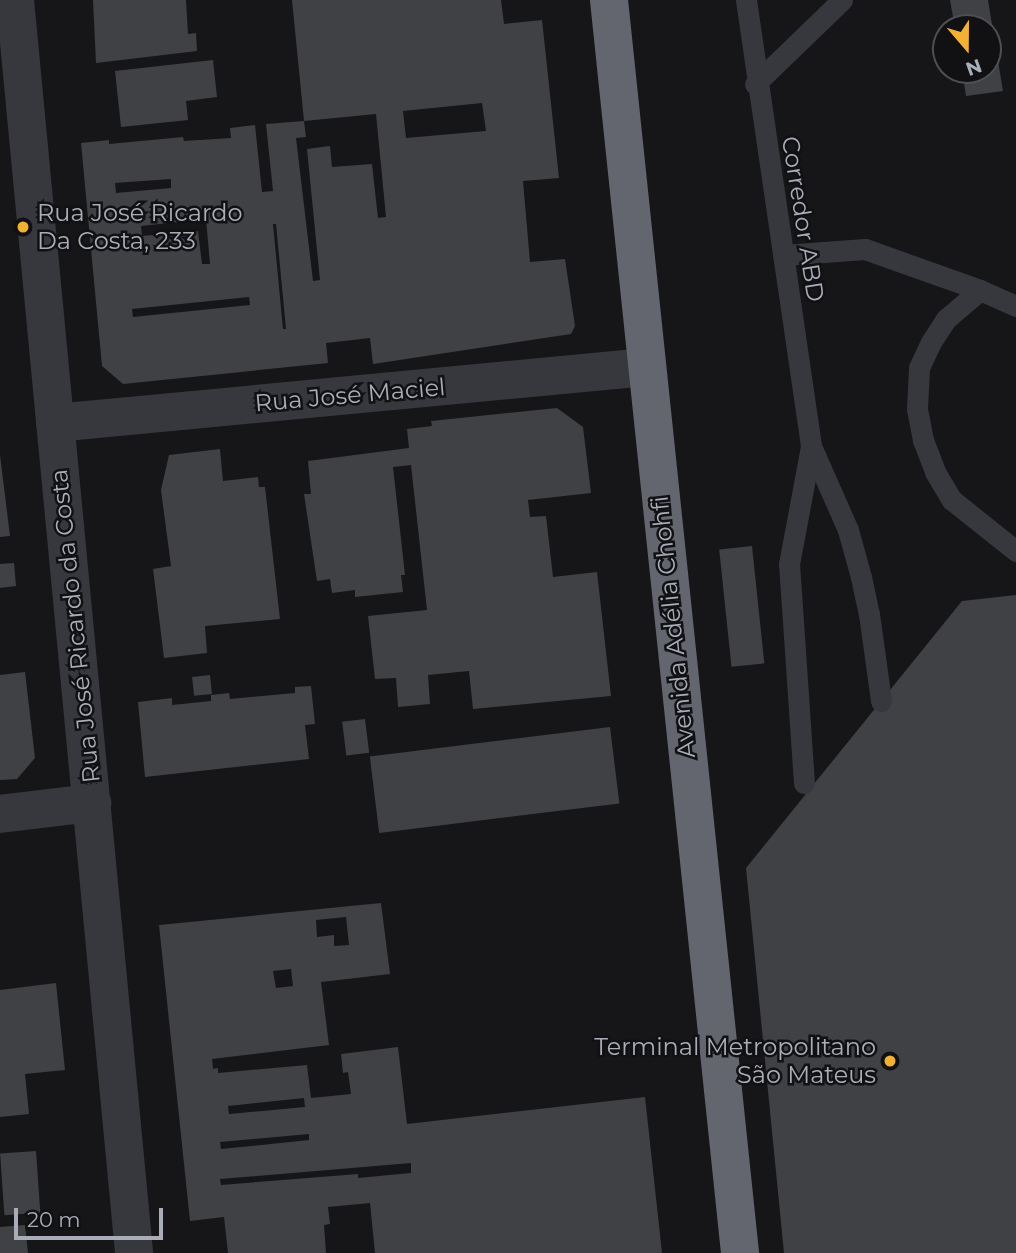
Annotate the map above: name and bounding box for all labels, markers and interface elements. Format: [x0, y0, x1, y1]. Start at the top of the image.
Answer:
north arrow [932, 14, 1002, 84]
text: N [963, 54, 985, 81]
street label: Corredor ABD [776, 134, 830, 304]
place label: Rua José Ricardo Da Costa, 233 [37, 199, 243, 255]
marker: Rua José Ricardo Da Costa, 233 [15, 219, 31, 235]
street label: Rua José Maciel [253, 372, 447, 418]
street label: Rua José Ricardo da Costa [44, 468, 106, 784]
street label: Avenida Adélia Chohfi [645, 494, 701, 760]
place label: Terminal Metropolitano São Mateus [594, 1033, 876, 1089]
marker: Terminal Metropolitano São Mateus [882, 1053, 898, 1069]
scale bar [18, 1194, 166, 1238]
text: 20 m [27, 1207, 81, 1232]

